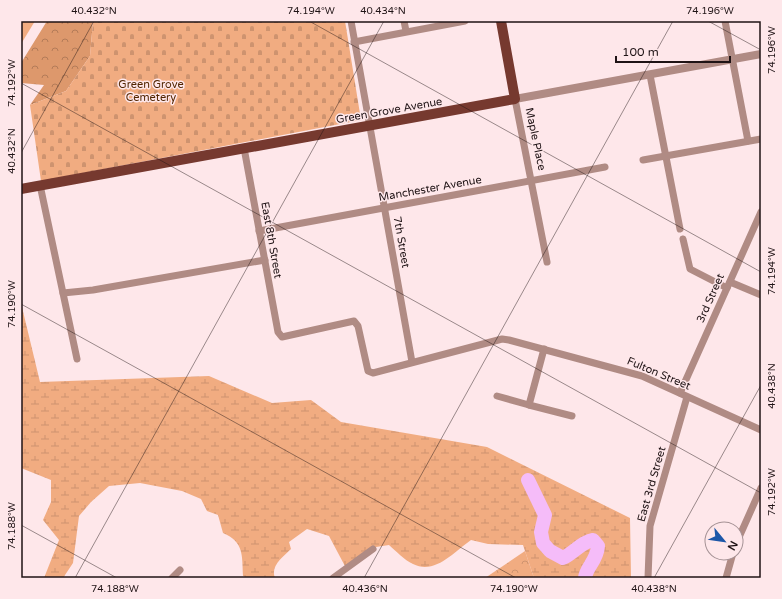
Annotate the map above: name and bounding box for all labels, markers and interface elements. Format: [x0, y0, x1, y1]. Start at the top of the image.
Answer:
text: 40.432°N [71, 5, 117, 17]
text: 74.194°W [287, 5, 335, 17]
text: 40.434°N [360, 5, 406, 17]
text: 74.196°W [686, 5, 734, 17]
text: 74.196°W [766, 26, 778, 74]
scale bar [616, 38, 730, 64]
text: 100 m [622, 45, 659, 59]
text: 74.192°W [6, 59, 18, 107]
park label: Green Grove Cemetery [118, 78, 184, 104]
street label: Green Grove Avenue [335, 95, 443, 126]
street label: Maple Place [523, 107, 549, 172]
text: 40.432°N [6, 128, 18, 174]
street label: Manchester Avenue [378, 173, 483, 204]
street label: East 8th Street [258, 201, 285, 279]
street label: 7th Street [391, 215, 412, 269]
text: 74.194°W [766, 247, 778, 295]
street label: 3rd Street [694, 272, 727, 325]
text: 74.190°W [6, 280, 18, 328]
street label: Fulton Street [625, 354, 692, 393]
text: 40.438°N [766, 363, 778, 409]
street label: East 3rd Street [635, 445, 668, 523]
text: 74.192°W [766, 468, 778, 516]
text: 74.188°W [6, 502, 18, 550]
north arrow [704, 521, 744, 561]
text: N [724, 539, 740, 553]
text: 74.188°W [91, 583, 139, 595]
text: 40.436°N [342, 583, 388, 595]
text: 74.190°W [490, 583, 538, 595]
text: 40.438°N [631, 583, 677, 595]

